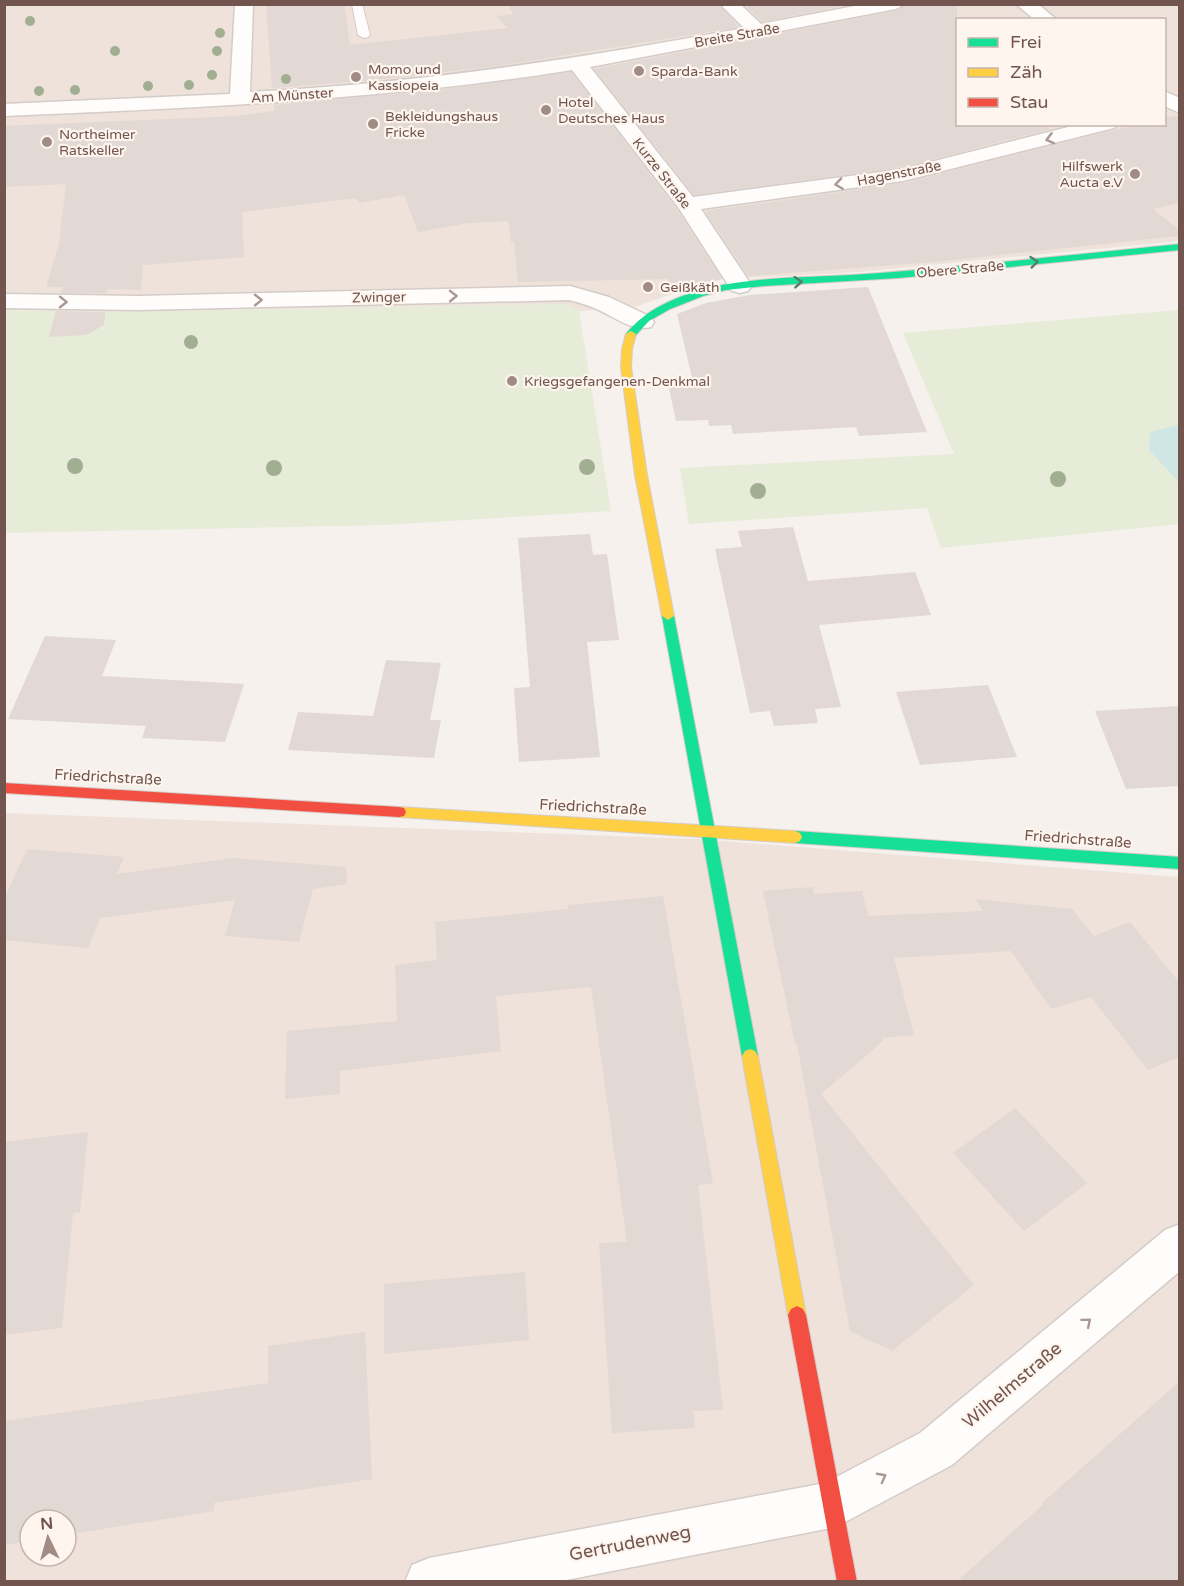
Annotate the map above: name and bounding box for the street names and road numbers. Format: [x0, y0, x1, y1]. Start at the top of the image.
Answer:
street label: Breite Straße [693, 20, 781, 51]
street label: Am Münster [250, 84, 334, 107]
street label: Kurze Straße [629, 135, 695, 212]
street label: Hagenstraße [856, 157, 943, 190]
street label: Obere Straße [915, 257, 1005, 282]
street label: Zwinger [352, 289, 407, 306]
street label: Friedrichstraße [54, 765, 162, 789]
street label: Friedrichstraße [539, 795, 647, 819]
street label: Friedrichstraße [1024, 826, 1132, 852]
street label: Wilhelmstraße [958, 1337, 1066, 1433]
street label: Gertrudenweg [567, 1520, 693, 1566]

